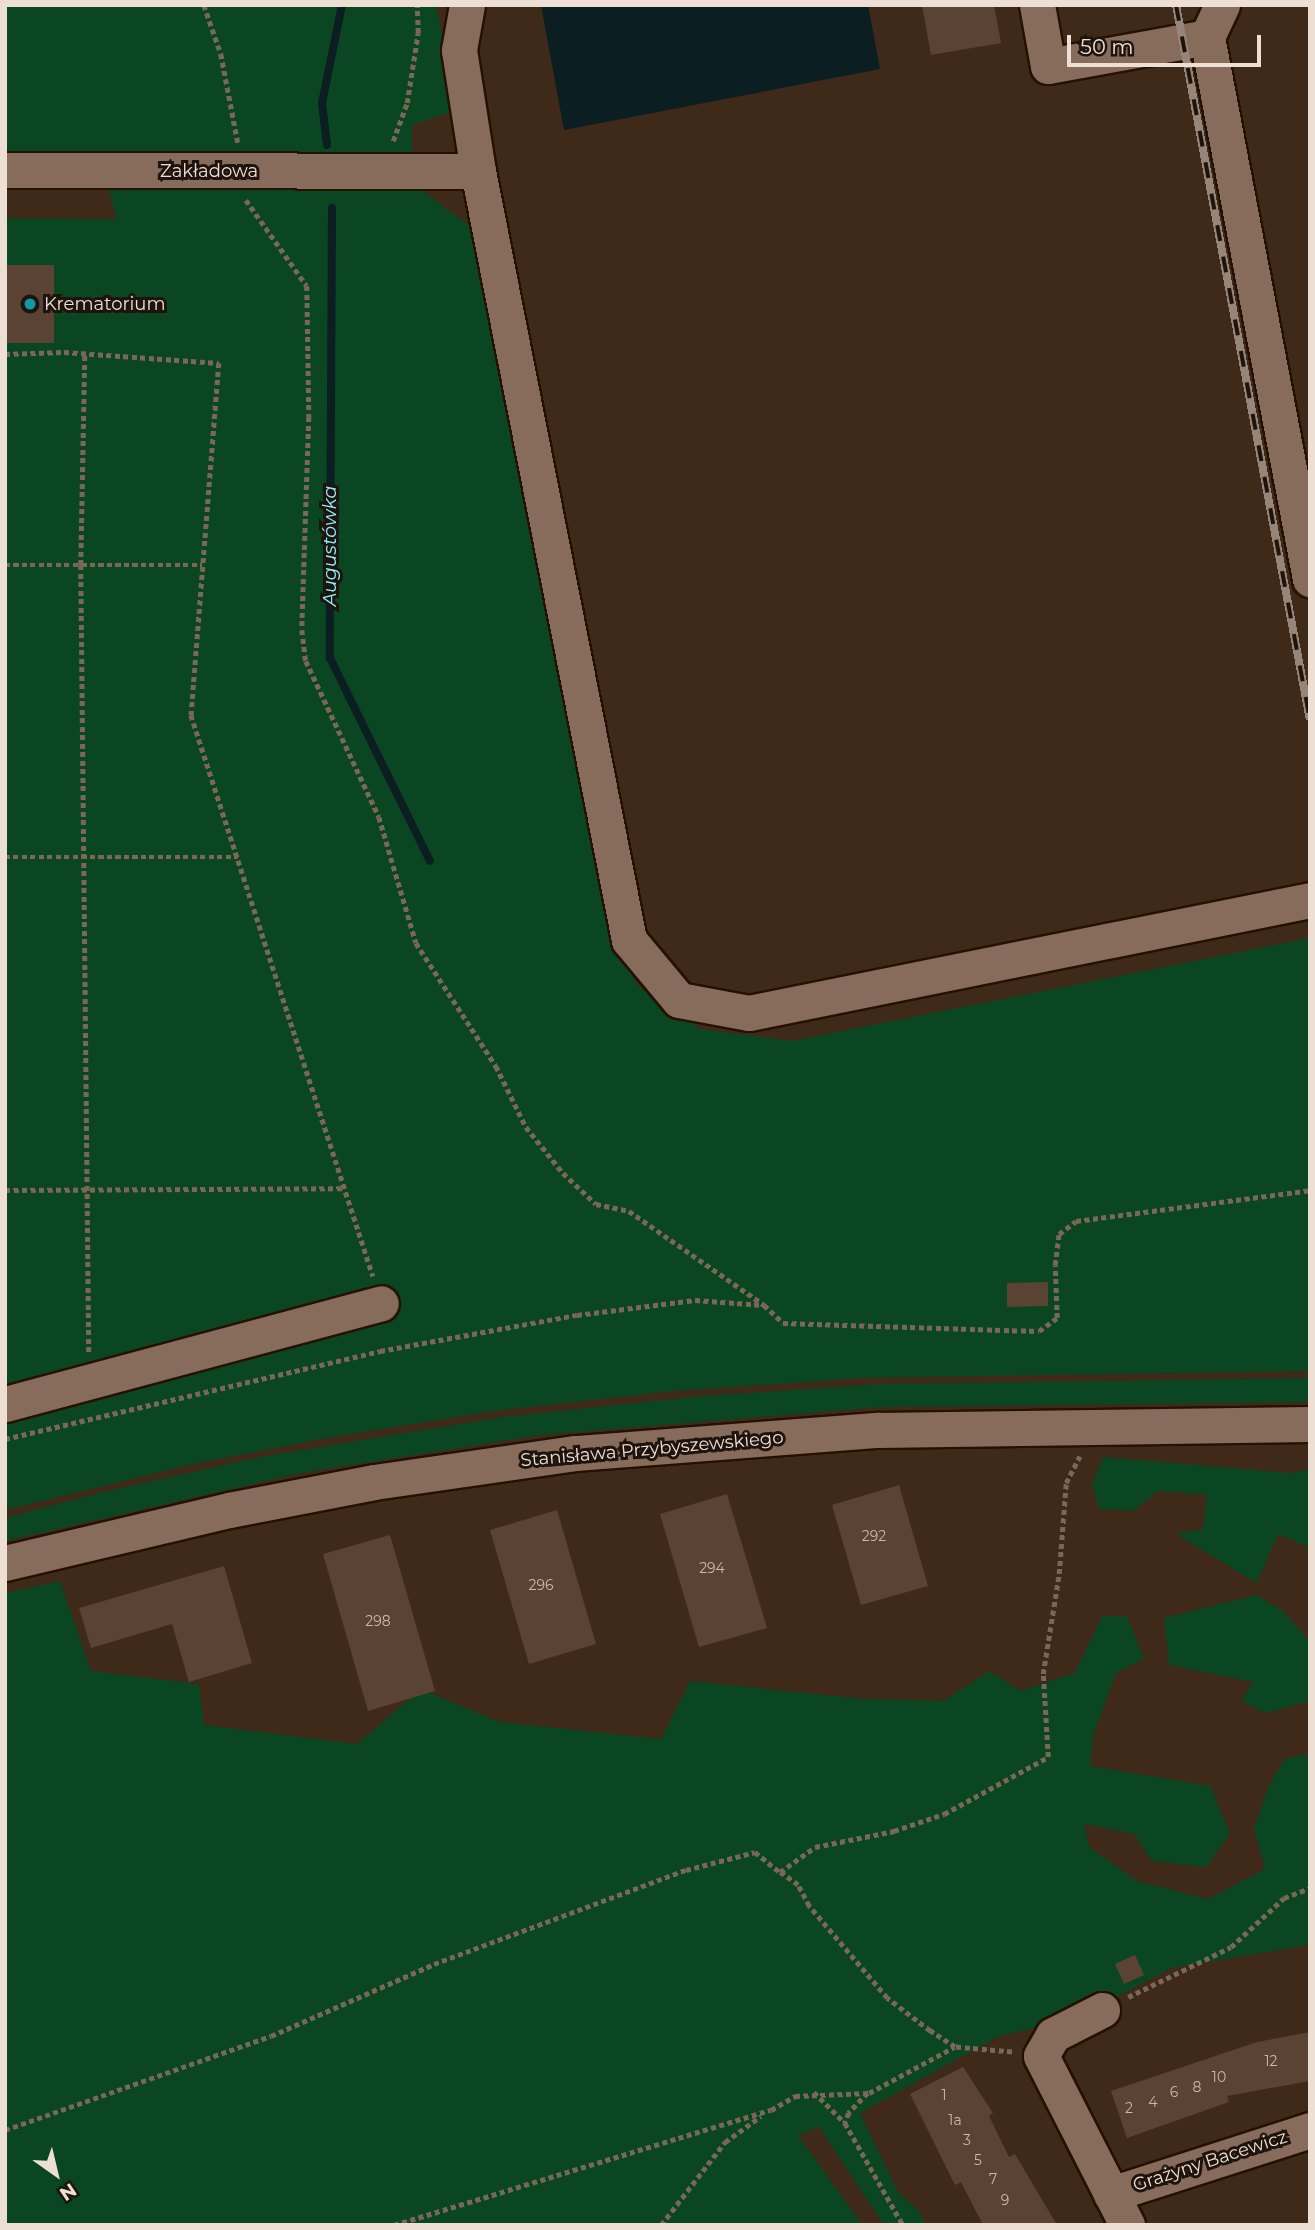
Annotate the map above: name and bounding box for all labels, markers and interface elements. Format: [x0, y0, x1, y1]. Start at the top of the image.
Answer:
scale bar [1070, 21, 1264, 65]
text: 50 m [1080, 34, 1134, 59]
street label: Zakładowa [160, 160, 258, 182]
place label: Krematorium [44, 293, 166, 315]
marker: Krematorium [22, 296, 38, 312]
water label: Augustówka [319, 486, 341, 606]
street label: Stanisława Przybyszewskiego [520, 1427, 784, 1471]
house number: 292 [862, 1528, 886, 1544]
house number: 294 [699, 1560, 725, 1576]
house number: 296 [528, 1577, 554, 1593]
house number: 298 [365, 1613, 391, 1629]
house number: 12 [1264, 2053, 1278, 2069]
house number: 10 [1212, 2069, 1226, 2085]
house number: 8 [1193, 2079, 1201, 2095]
house number: 6 [1170, 2084, 1178, 2100]
house number: 1 [941, 2087, 947, 2103]
house number: 4 [1148, 2094, 1158, 2110]
house number: 2 [1125, 2100, 1133, 2116]
house number: 1a [948, 2112, 962, 2128]
street label: Grażyny Bacewicz [1130, 2126, 1290, 2196]
house number: 3 [963, 2132, 971, 2148]
north arrow [21, 2139, 91, 2209]
house number: 5 [974, 2152, 982, 2168]
house number: 7 [989, 2171, 997, 2187]
text: N [55, 2178, 81, 2206]
house number: 9 [1001, 2192, 1009, 2208]

